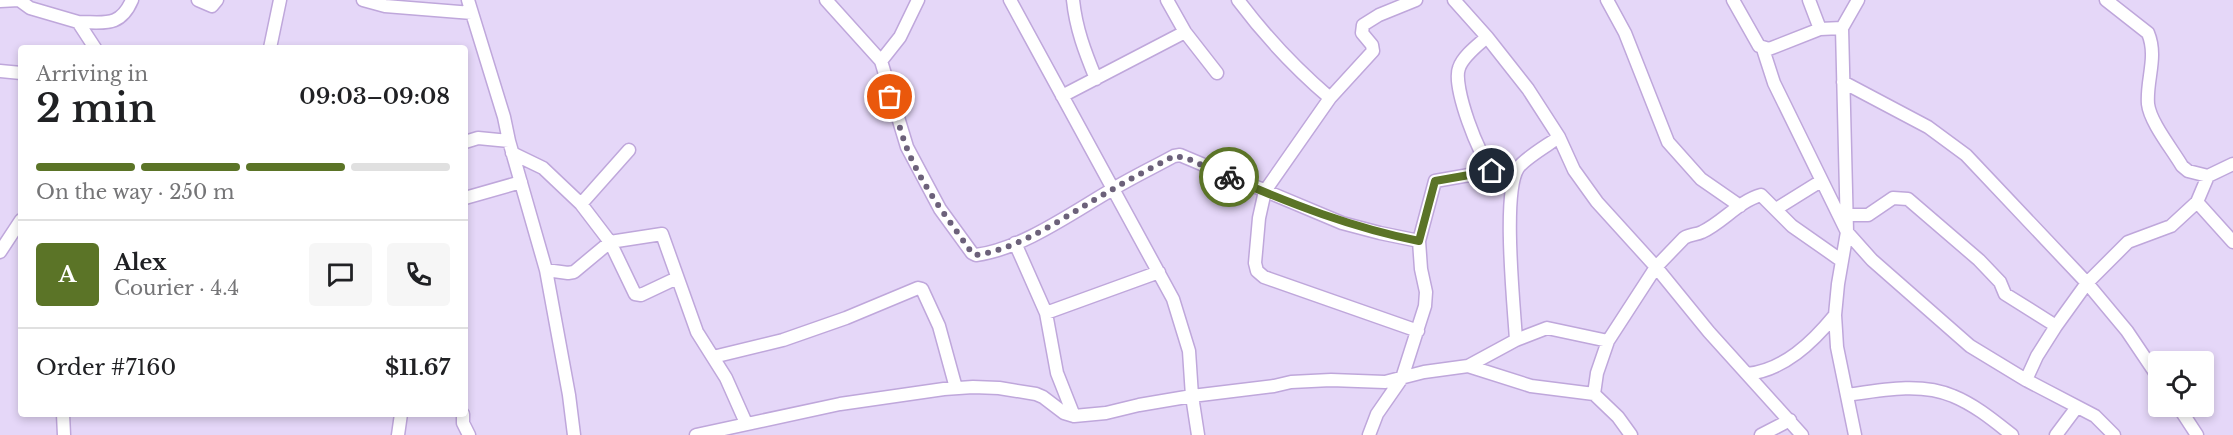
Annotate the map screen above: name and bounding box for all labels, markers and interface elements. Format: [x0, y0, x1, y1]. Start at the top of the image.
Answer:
text: Arriving in [36, 62, 148, 86]
pin [864, 71, 915, 122]
icon: bag [873, 80, 906, 113]
text: 09:03–09:08 [299, 83, 450, 110]
text: 2 min [36, 84, 156, 133]
pin [1466, 145, 1517, 196]
courier [1199, 147, 1259, 207]
icon: home [1475, 154, 1508, 187]
icon: bike [1213, 161, 1246, 194]
text: On the way · 250 m [36, 180, 234, 204]
button: chat [309, 243, 372, 306]
button: phone [387, 243, 450, 306]
text: Alex [114, 249, 167, 276]
text: A [59, 261, 76, 288]
text: Courier · 4.4 [114, 276, 239, 300]
map controls [2148, 351, 2214, 417]
button: locate [2148, 351, 2214, 417]
text: Order #7160 [36, 354, 176, 381]
text: $11.67 [385, 354, 450, 381]

